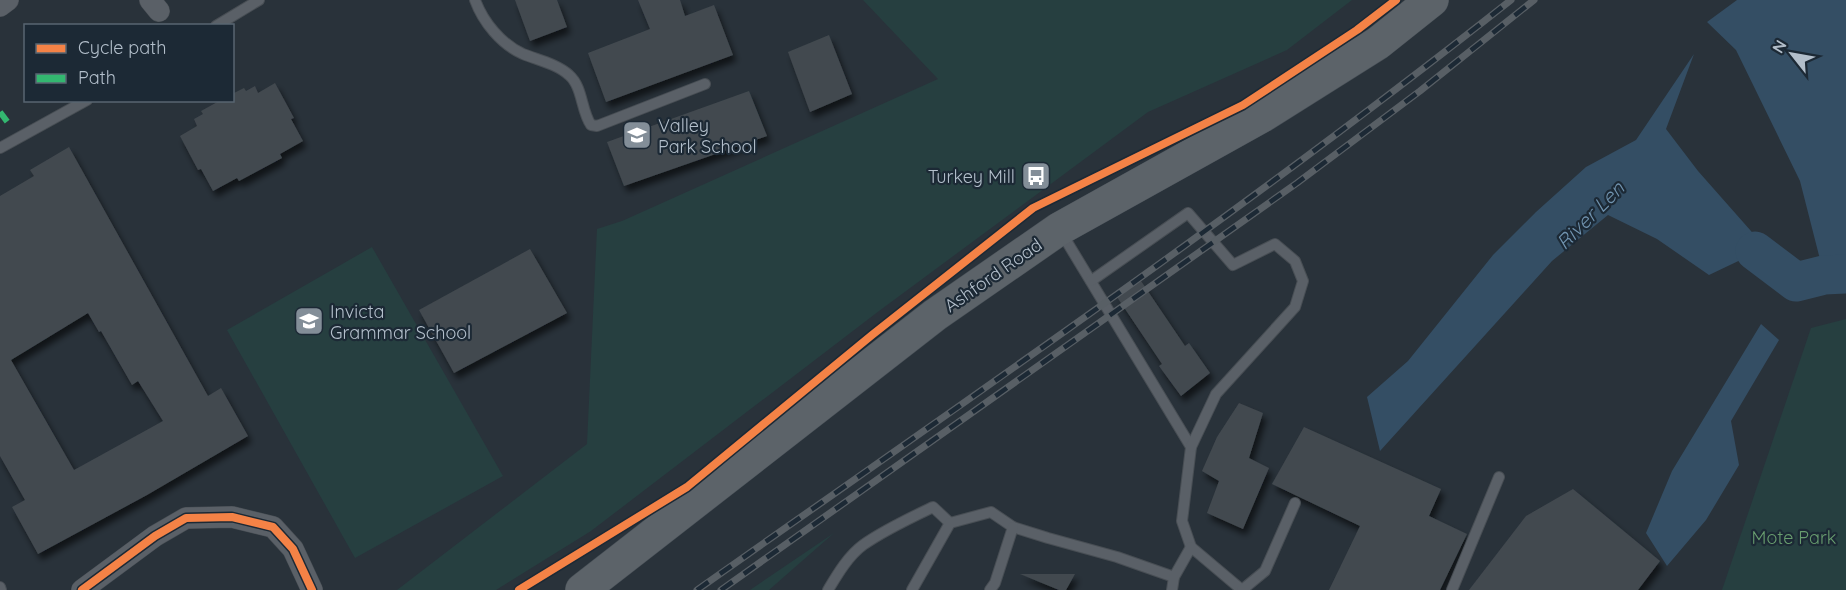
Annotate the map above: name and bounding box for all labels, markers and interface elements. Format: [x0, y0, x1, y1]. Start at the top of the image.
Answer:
legend [24, 24, 234, 102]
north arrow [1762, 24, 1822, 84]
text: Cycle path [78, 36, 166, 59]
text: N [1768, 36, 1791, 56]
text: Path [78, 66, 116, 89]
place label: Valley Park School [658, 114, 757, 158]
school or university icon: Valley Park School [621, 119, 653, 151]
bus stop icon: Turkey Mill [1020, 160, 1052, 192]
place label: Turkey Mill [928, 165, 1015, 188]
water label: River Len [1551, 175, 1630, 254]
street label: Ashford Road [940, 233, 1046, 317]
place label: Invicta Grammar School [330, 300, 471, 344]
school or university icon: Invicta Grammar School [293, 305, 325, 337]
park label: Mote Park [1752, 526, 1836, 549]

